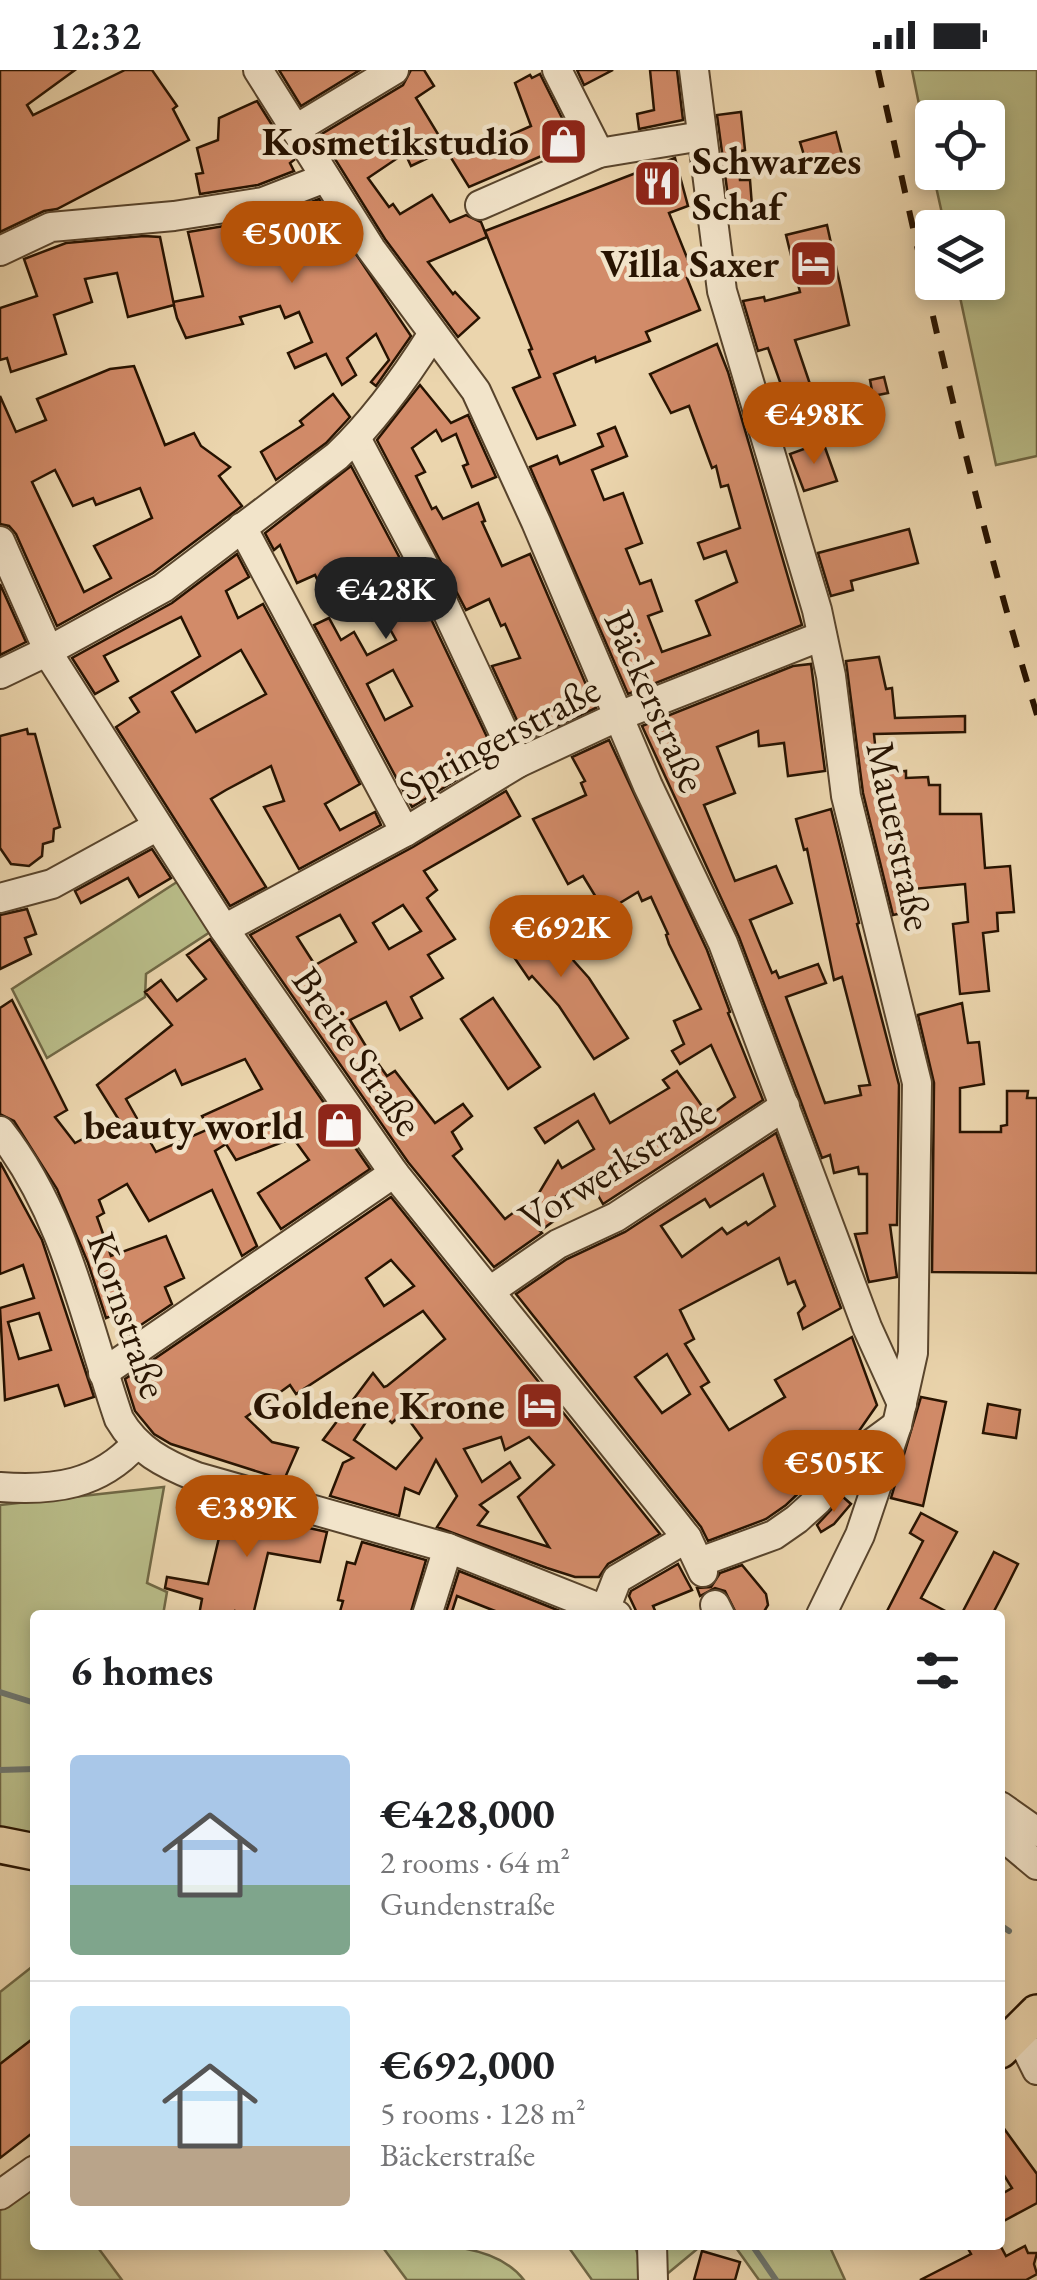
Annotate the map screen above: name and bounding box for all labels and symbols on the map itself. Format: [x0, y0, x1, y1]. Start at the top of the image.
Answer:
place label: Kosmetikstudio [262, 115, 529, 167]
shop icon: Kosmetikstudio [538, 115, 590, 167]
place label: Schwarzes Schaf [692, 134, 862, 232]
restaurant icon: Schwarzes Schaf [631, 157, 683, 209]
pin: €500K [222, 201, 362, 286]
place label: Villa Saxer [601, 237, 779, 289]
hotel icon: Villa Saxer [788, 237, 840, 289]
pin: €498K [744, 382, 884, 467]
pin: €428K [316, 557, 456, 642]
street label: Bäckerstraße [593, 602, 719, 800]
street label: Springerstraße [389, 662, 609, 812]
street label: Mauerstraße [855, 737, 945, 935]
pin: €692K [491, 895, 631, 980]
street label: Breite Straße [281, 956, 435, 1146]
street label: Vorwerkstraße [509, 1085, 725, 1243]
place label: beauty world [83, 1099, 304, 1151]
shop icon: beauty world [313, 1099, 365, 1151]
street label: Kornstraße [75, 1225, 181, 1405]
place label: Goldene Krone [253, 1379, 505, 1431]
hotel icon: Goldene Krone [514, 1379, 566, 1431]
pin: €505K [764, 1430, 904, 1515]
pin: €389K [177, 1475, 317, 1560]

